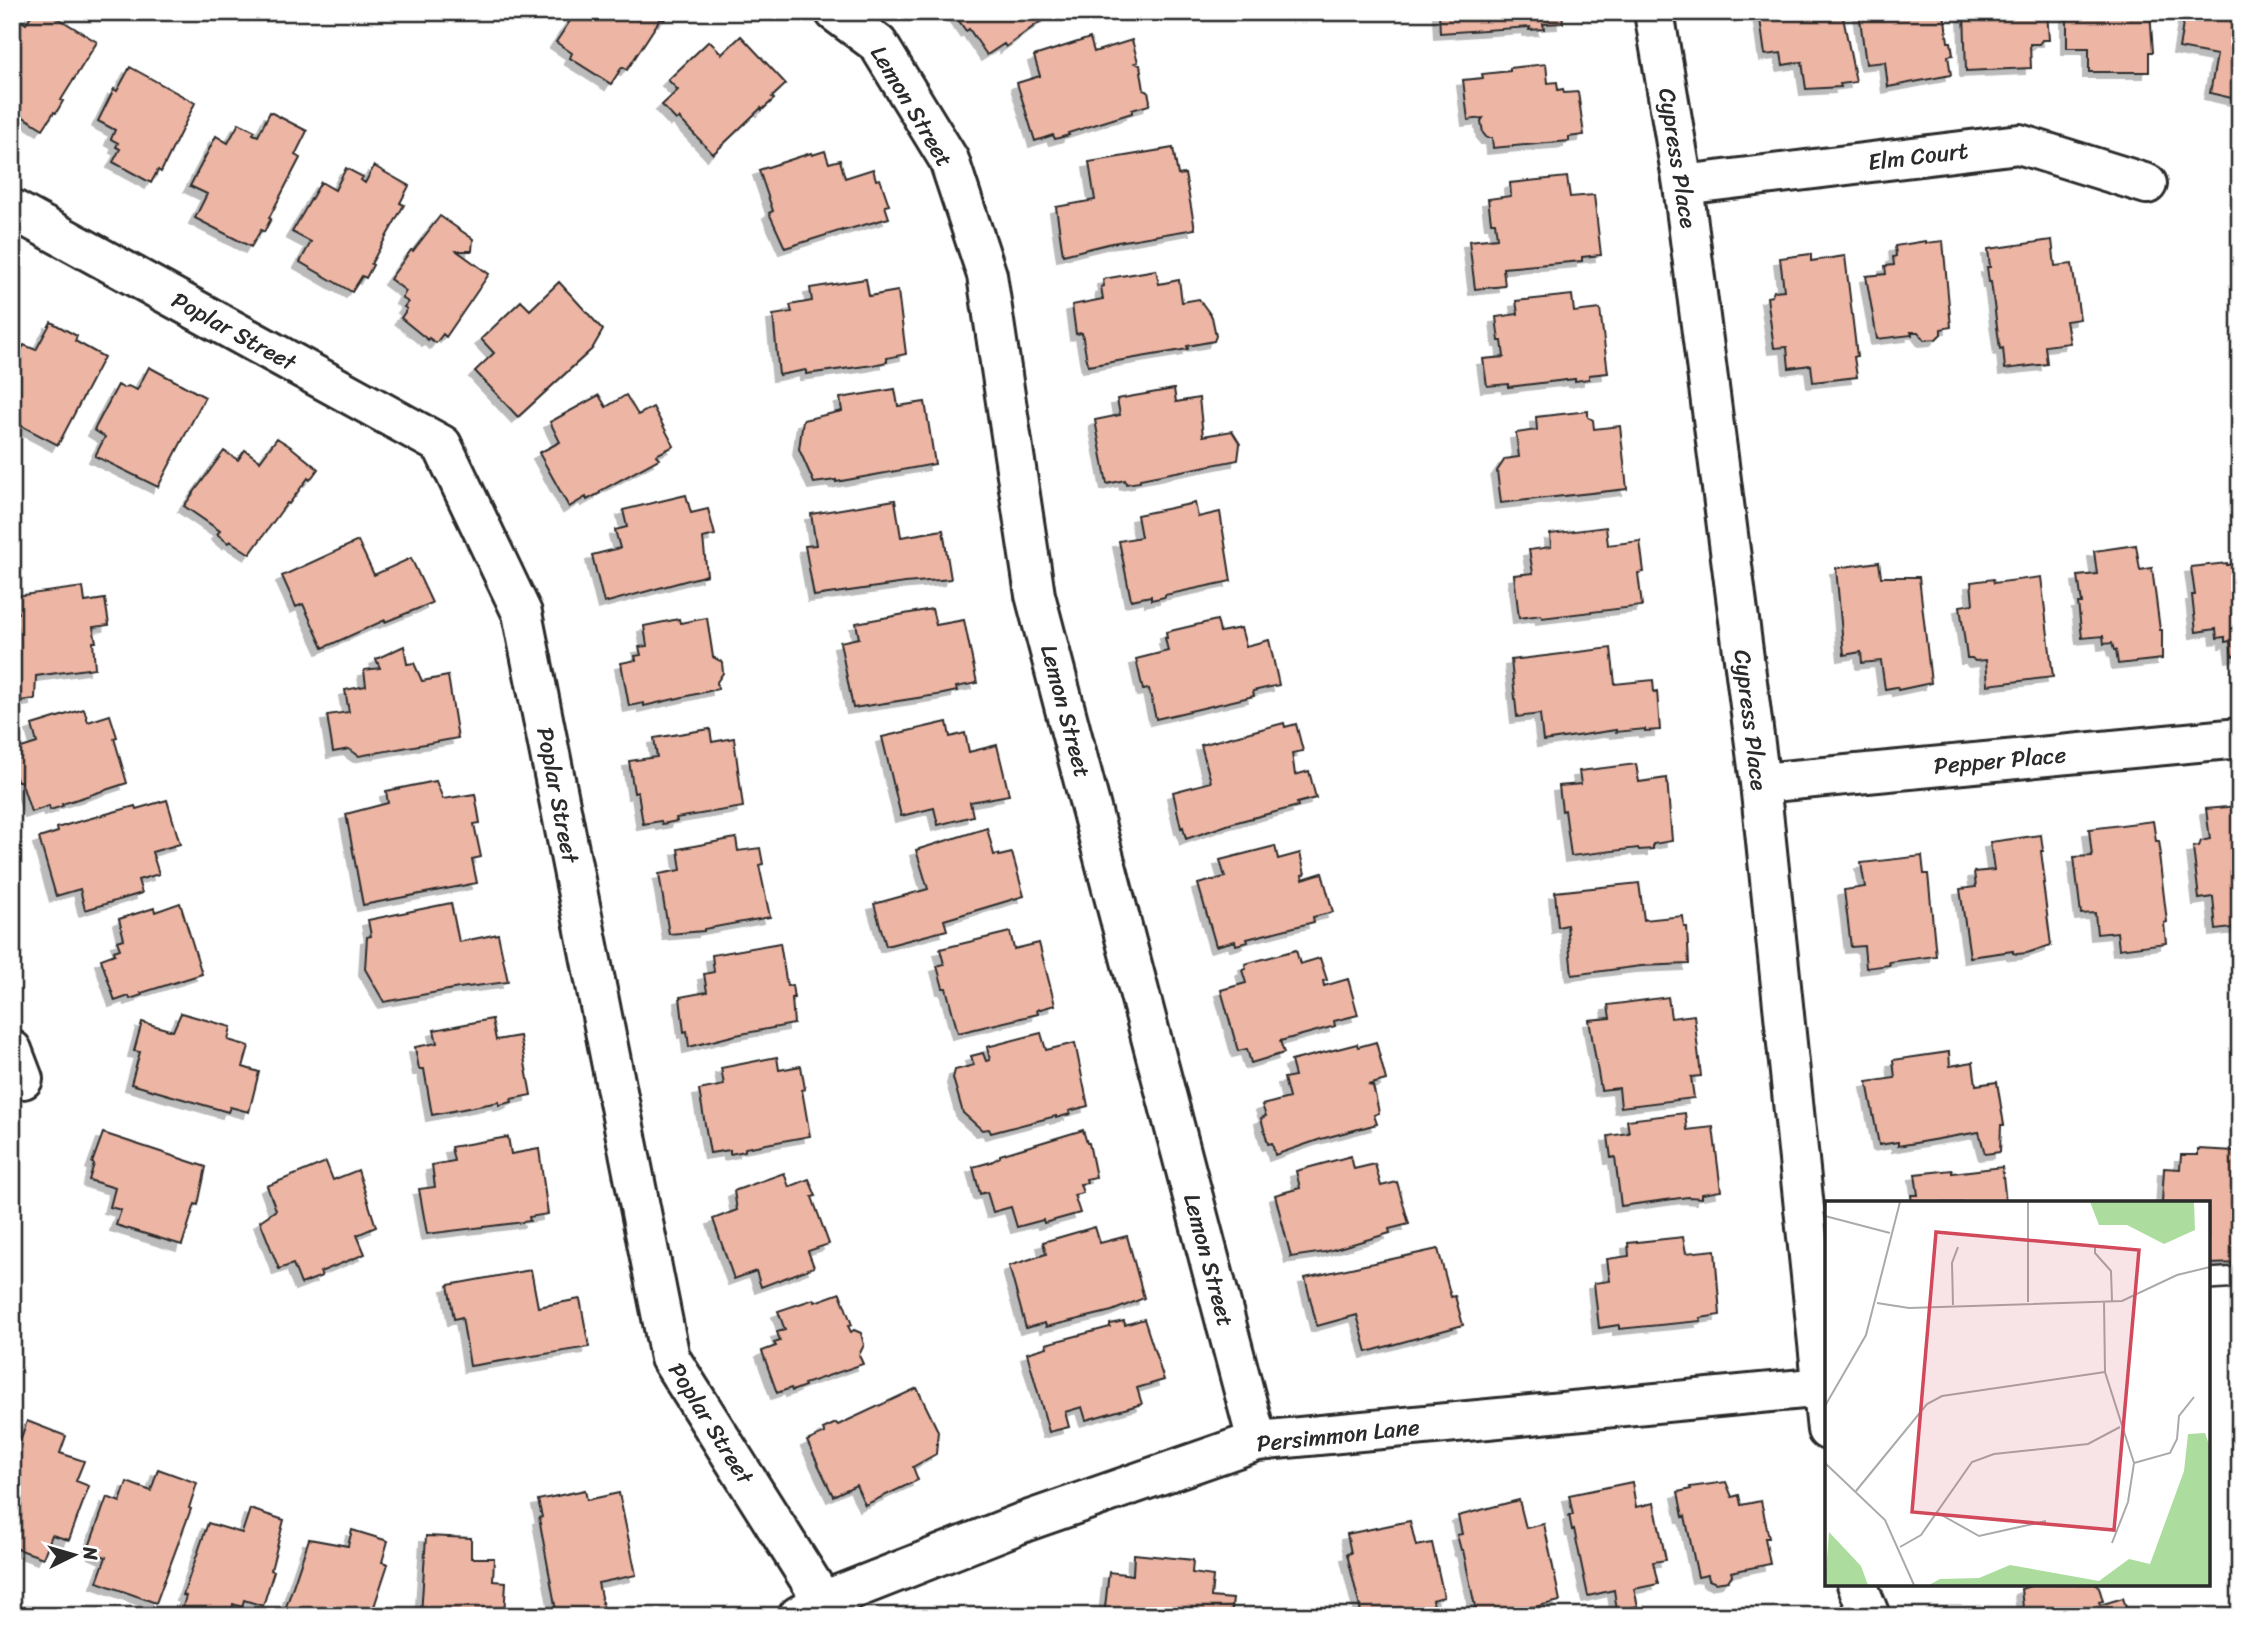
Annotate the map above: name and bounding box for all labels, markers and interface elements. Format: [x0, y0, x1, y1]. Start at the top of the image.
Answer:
street label: Lemon Street [859, 37, 964, 175]
street label: Cypress Place [1646, 85, 1709, 231]
street label: Elm Court [1866, 130, 1971, 183]
street label: Poplar Street [164, 280, 305, 384]
street label: Lemon Street [1028, 640, 1103, 782]
street label: Cypress Place [1722, 647, 1779, 793]
street label: Poplar Street [524, 724, 591, 868]
street label: Pepper Place [1932, 734, 2068, 787]
street label: Lemon Street [1171, 1189, 1246, 1331]
inset map [1825, 1201, 2210, 1586]
street label: Poplar Street [657, 1354, 765, 1494]
street label: Persimmon Lane [1254, 1407, 1422, 1464]
north arrow [38, 1520, 108, 1590]
text: N [73, 1545, 108, 1562]

